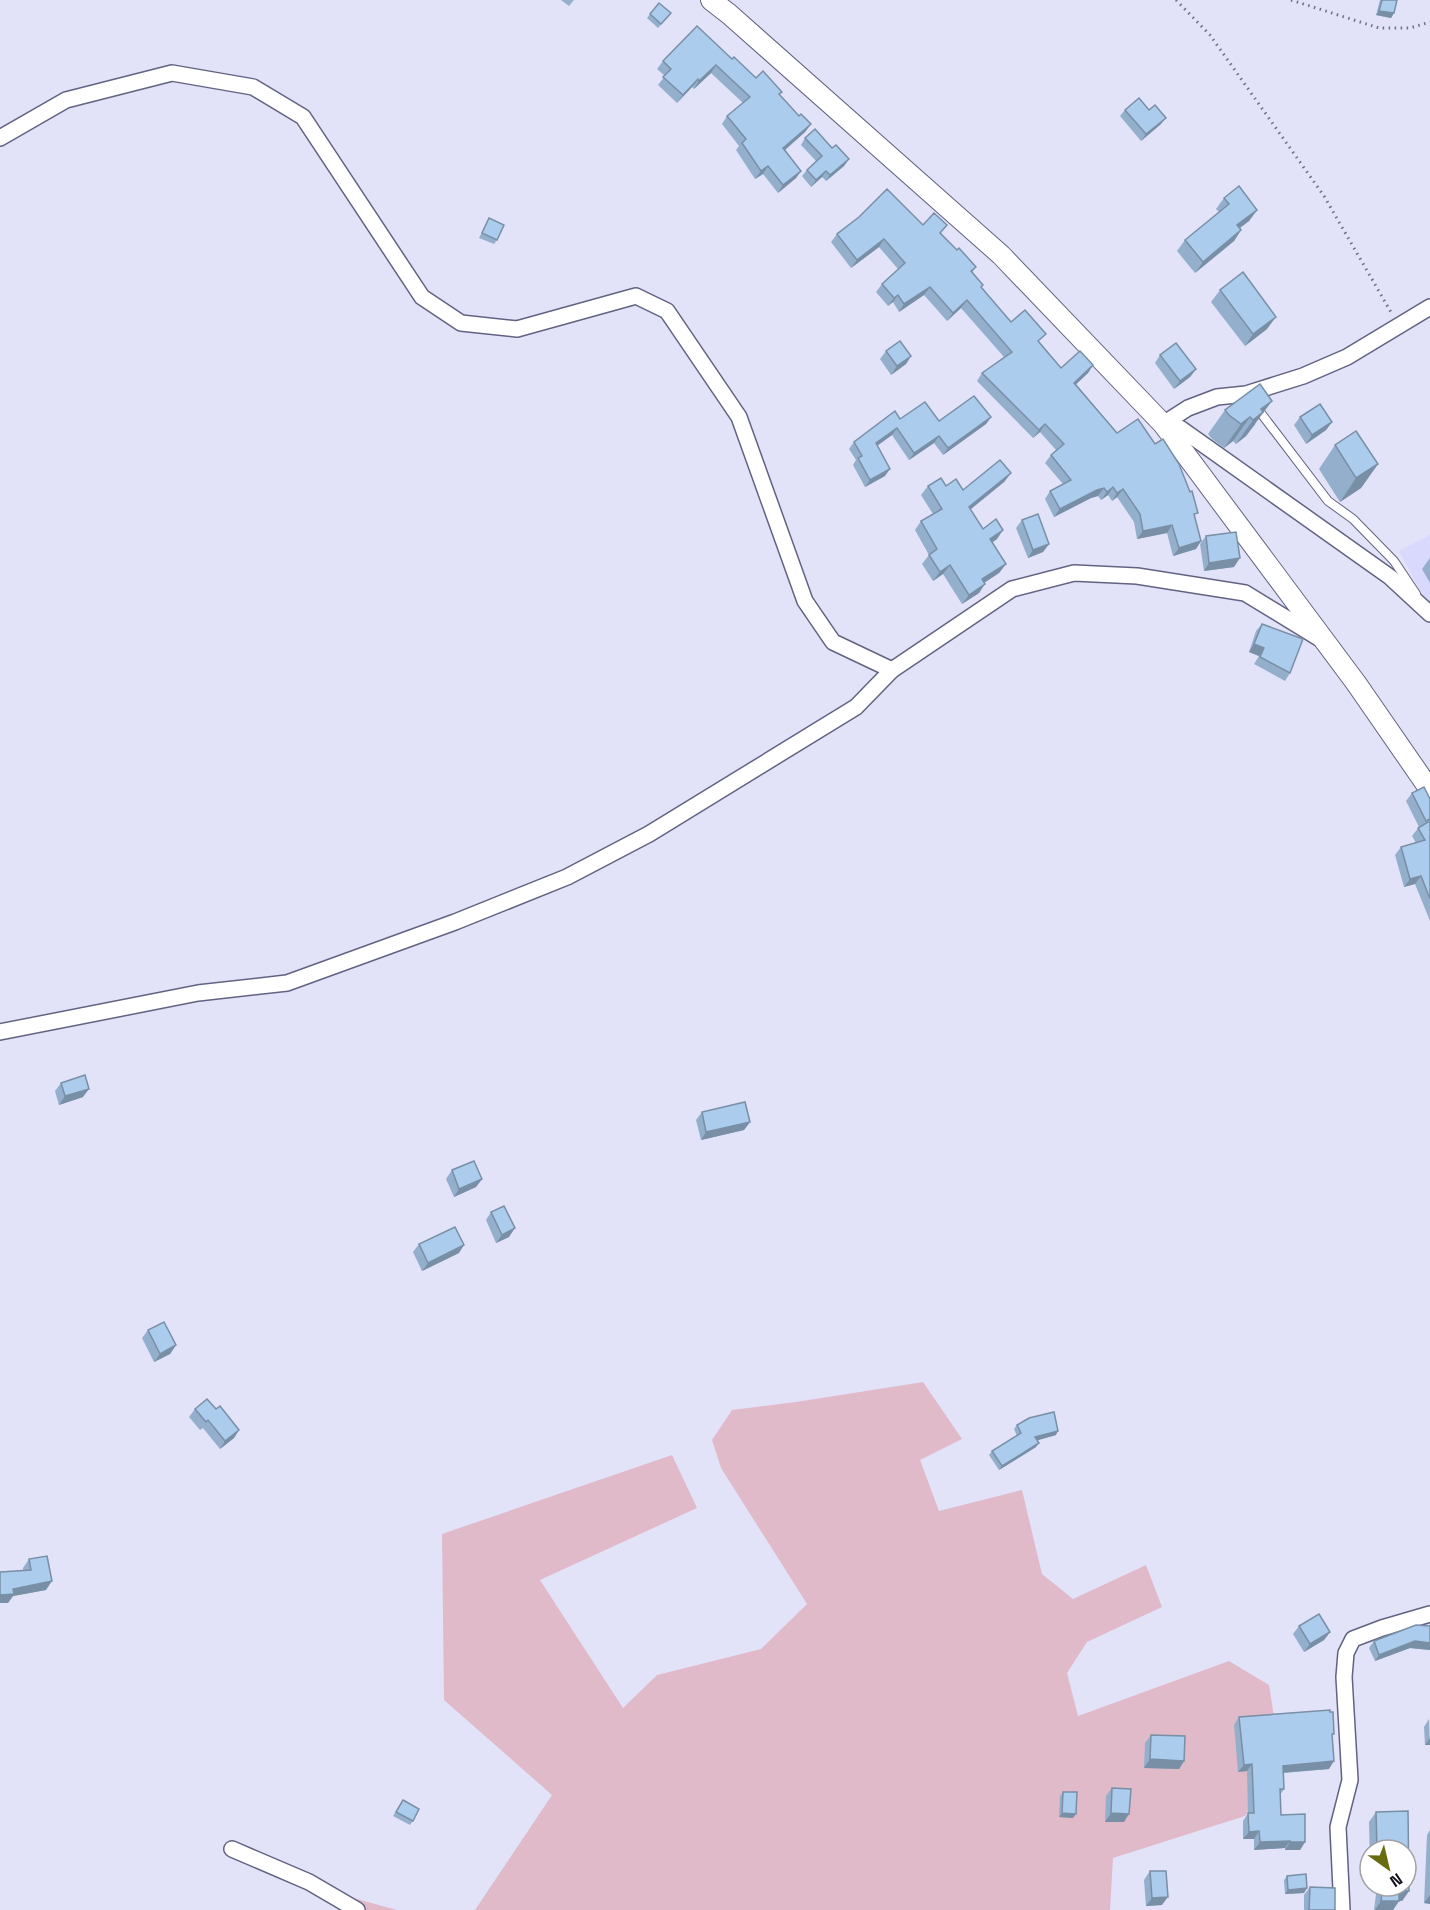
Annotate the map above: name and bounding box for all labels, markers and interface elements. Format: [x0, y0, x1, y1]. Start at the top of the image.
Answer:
north arrow [1358, 1838, 1418, 1898]
text: N [1386, 1868, 1406, 1892]

